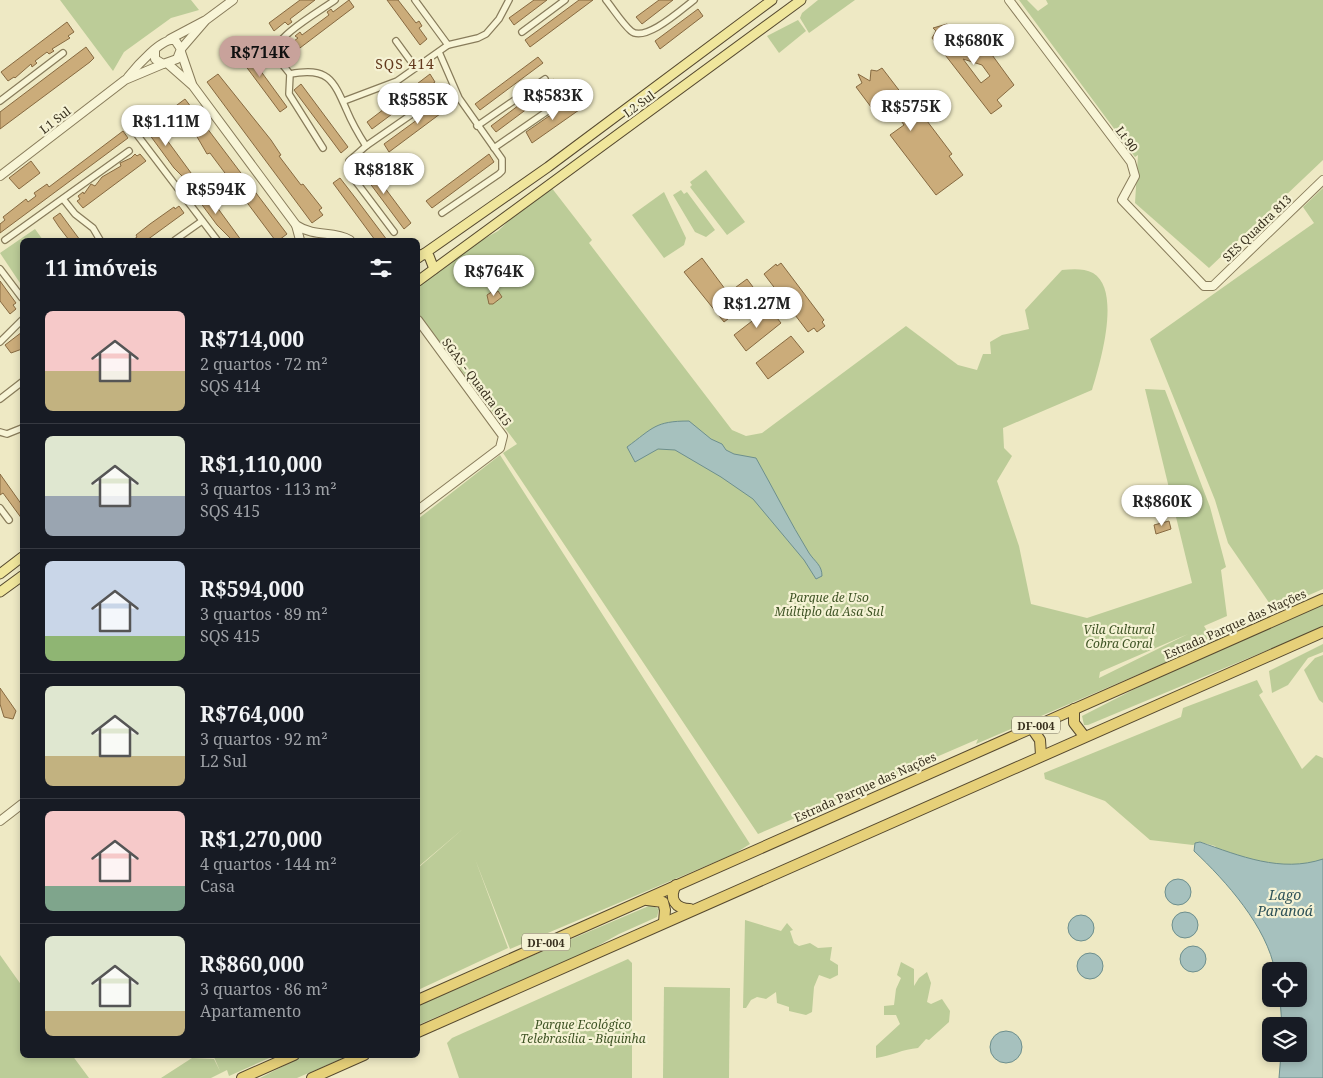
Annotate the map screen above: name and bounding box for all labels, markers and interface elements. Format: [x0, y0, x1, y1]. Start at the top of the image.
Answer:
pin: R$680K [933, 23, 1015, 66]
text: R$680K [944, 29, 1004, 51]
pin: R$714K [219, 36, 301, 78]
text: R$714K [230, 41, 290, 63]
district label: SQS 414 [375, 54, 435, 73]
pin: R$583K [512, 78, 594, 121]
pin: R$585K [377, 82, 459, 125]
text: R$583K [523, 84, 583, 106]
street label: L2 Sul [620, 87, 658, 121]
text: R$585K [388, 88, 448, 110]
pin: R$575K [870, 90, 952, 132]
text: R$575K [881, 95, 941, 117]
street label: L1 Sul [36, 102, 74, 138]
pin: R$1.11M [120, 104, 212, 147]
text: R$1.11M [132, 110, 200, 132]
street label: Lt 90 [1112, 123, 1142, 156]
pin: R$818K [343, 152, 425, 195]
text: R$818K [354, 158, 414, 180]
pin: R$594K [175, 172, 257, 215]
text: R$594K [186, 178, 246, 200]
street label: SES Quadra 813 [1219, 191, 1295, 265]
text: 11 imóveis [45, 254, 157, 282]
icon: filters [367, 254, 395, 282]
pin: R$764K [453, 254, 535, 297]
text: R$764K [464, 260, 524, 282]
pin: R$1.27M [711, 286, 803, 329]
text: R$1.27M [723, 292, 791, 314]
text: R$714,000 [200, 325, 304, 353]
icon: home [85, 331, 145, 391]
street label: SGAS - Quadra 615 [438, 335, 516, 429]
text: 2 quartos · 72 m² [200, 353, 328, 375]
text: SQS 414 [200, 375, 260, 397]
text: R$1,110,000 [200, 450, 322, 478]
icon: home [85, 456, 145, 516]
text: 3 quartos · 113 m² [200, 478, 337, 500]
pin: R$860K [1121, 484, 1203, 527]
text: R$860K [1132, 490, 1192, 512]
text: SQS 415 [200, 500, 260, 522]
text: R$594,000 [200, 575, 304, 603]
icon: home [85, 581, 145, 641]
street label: Estrada Parque das Nações [1161, 585, 1309, 663]
park label: Parque de Uso Múltiplo da Asa Sul [773, 589, 884, 620]
text: 3 quartos · 89 m² [200, 603, 328, 625]
park label: Vila Cultural Cobra Coral [1083, 621, 1155, 652]
text: SQS 415 [200, 625, 260, 647]
text: R$764,000 [200, 700, 304, 728]
icon: home [85, 706, 145, 766]
road number: DF-004 [1012, 716, 1060, 734]
text: 3 quartos · 92 m² [200, 728, 328, 750]
street label: Estrada Parque das Nações [791, 748, 939, 826]
text: L2 Sul [200, 750, 247, 772]
text: R$1,270,000 [200, 825, 322, 853]
icon: home [85, 831, 145, 891]
text: 4 quartos · 144 m² [200, 853, 337, 875]
text: Casa [200, 875, 235, 897]
water label: Lago Paranoá [1256, 885, 1314, 920]
road number: DF-004 [522, 934, 570, 950]
text: R$860,000 [200, 950, 304, 978]
icon: home [85, 956, 145, 1016]
map controls [1262, 962, 1307, 1062]
button: locate [1262, 962, 1307, 1007]
text: 3 quartos · 86 m² [200, 978, 328, 1000]
text: Apartamento [200, 1000, 301, 1022]
park label: Parque Ecológico Telebrasília - Biquinha [520, 1016, 646, 1047]
button: layers [1262, 1017, 1307, 1062]

